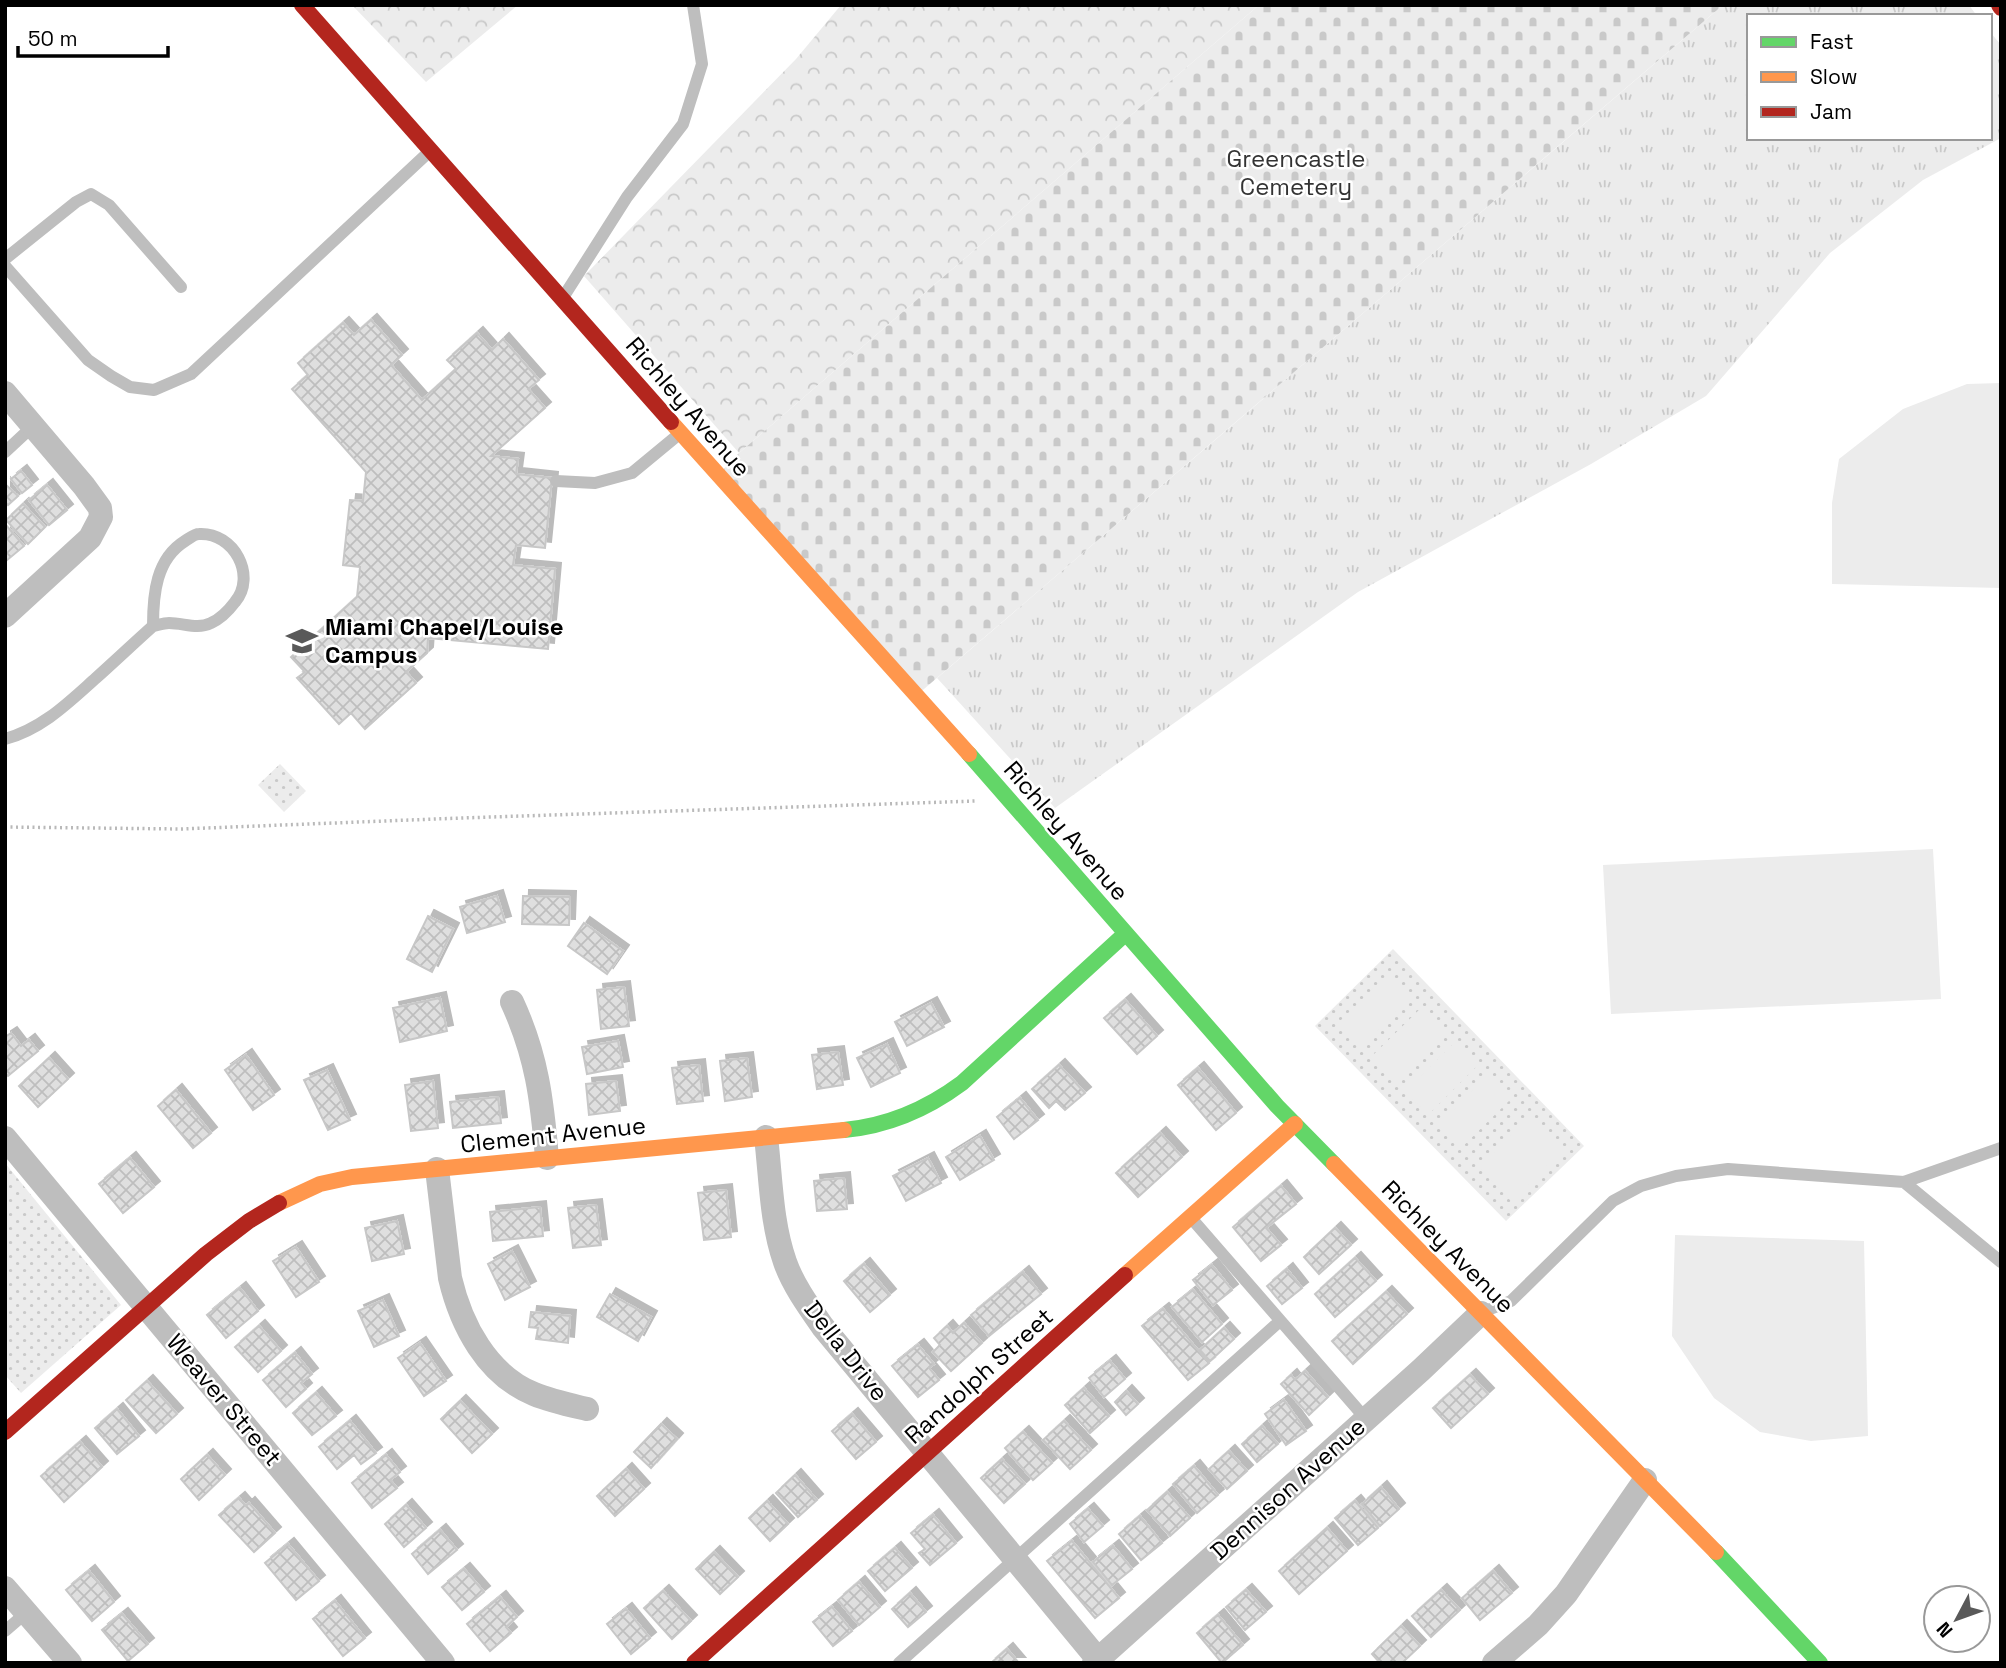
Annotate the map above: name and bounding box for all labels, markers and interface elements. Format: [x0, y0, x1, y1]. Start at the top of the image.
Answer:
scale bar [18, 14, 168, 58]
legend [1747, 14, 1992, 140]
text: 50 m [28, 25, 78, 52]
text: Fast [1810, 28, 1854, 55]
text: Slow [1810, 63, 1858, 90]
text: Jam [1810, 98, 1852, 125]
park label: Greencastle Cemetery [1226, 143, 1366, 202]
street label: Richley Avenue [619, 330, 758, 483]
place label: Miami Chapel/Louise Campus [325, 611, 564, 670]
school or university icon: Miami Chapel/Louise Campus [285, 624, 319, 658]
street label: Richley Avenue [997, 754, 1136, 907]
street label: Clement Avenue [459, 1109, 647, 1160]
street label: Richley Avenue [1375, 1174, 1521, 1320]
street label: Della Drive [797, 1294, 895, 1407]
street label: Randolph Street [898, 1301, 1059, 1451]
street label: Weaver Street [160, 1327, 289, 1472]
street label: Dennison Avenue [1204, 1411, 1372, 1566]
north arrow [1922, 1584, 1992, 1654]
text: N [1931, 1617, 1958, 1643]

